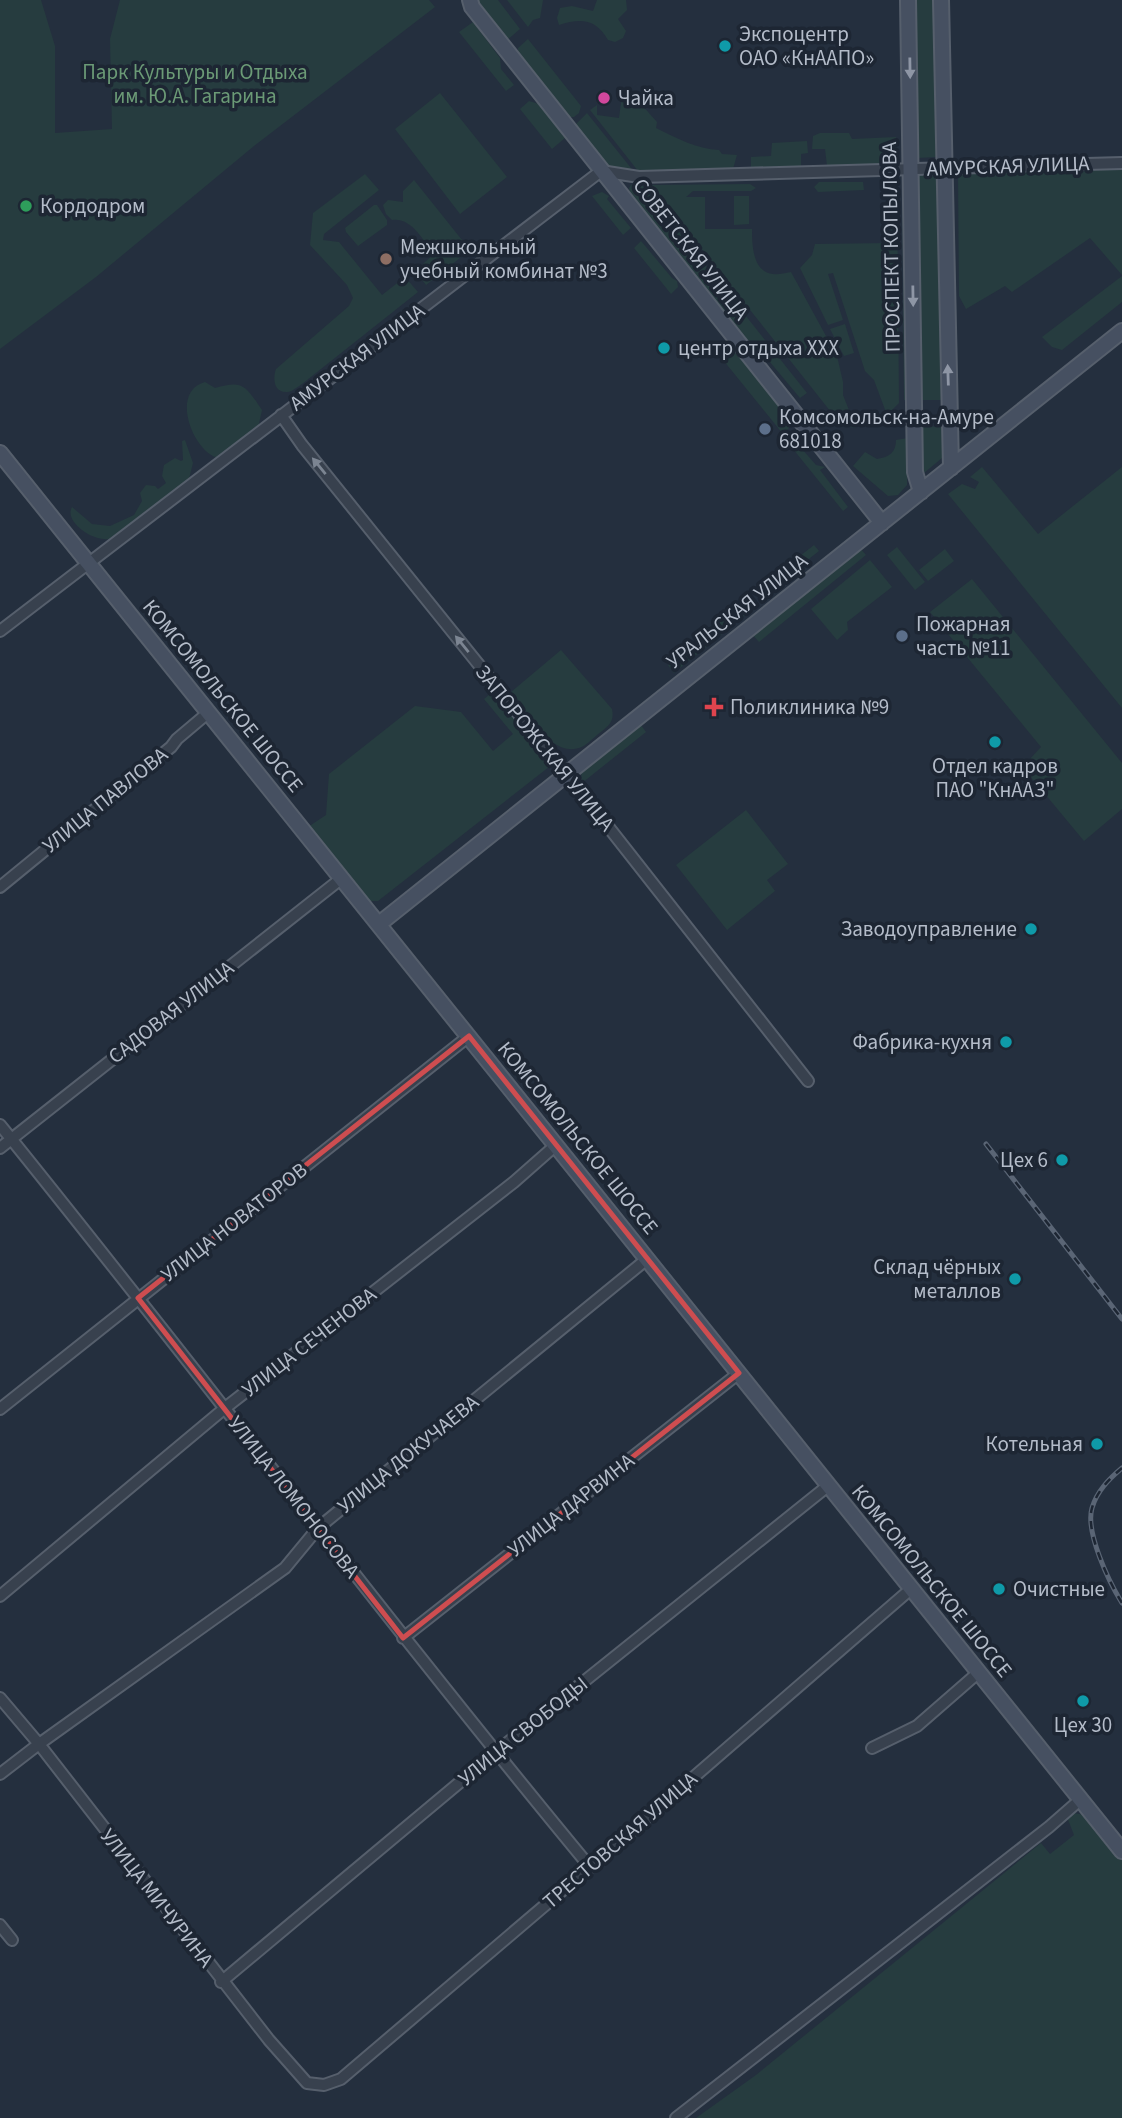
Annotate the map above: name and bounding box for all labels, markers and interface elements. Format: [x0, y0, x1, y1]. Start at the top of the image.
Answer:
place label: Экспоцентр ОАО «КнААПО» [739, 19, 874, 73]
marker: Экспоцентр ОАО «КнААПО» [717, 38, 733, 54]
park label: Парк Культуры и Отдыха им. Ю.А. Гагарина [82, 57, 308, 111]
one-way arrow [904, 57, 916, 79]
place label: Чайка [618, 83, 674, 113]
marker: Чайка [596, 90, 612, 106]
street label: ПРОСПЕКТ КОПЫЛОВА [874, 141, 908, 353]
street label: АМУРСКАЯ УЛИЦА [926, 148, 1090, 184]
street label: СОВЕТСКАЯ УЛИЦА [626, 172, 756, 327]
place label: Кордодром [40, 191, 145, 221]
marker: Кордодром [18, 198, 34, 214]
place label: Межшкольный учебный комбинат №3 [400, 232, 608, 286]
marker: Межшкольный учебный комбинат №3 [378, 251, 394, 267]
one-way arrow [907, 285, 919, 307]
street label: АМУРСКАЯ УЛИЦА [283, 296, 431, 418]
place label: центр отдыха ХХХ [678, 333, 839, 363]
marker: центр отдыха ХХХ [656, 340, 672, 356]
one-way arrow [943, 364, 954, 386]
place label: Комсомольск-на-Амуре 681018 [779, 402, 994, 456]
marker: Комсомольск-на-Амуре 681018 [757, 421, 773, 437]
one-way arrow [312, 458, 327, 476]
street label: УРАЛЬСКАЯ УЛИЦА [660, 546, 814, 676]
street label: КОМСОМОЛЬСКОЕ ШОССЕ [136, 593, 310, 799]
place label: Пожарная часть №11 [916, 609, 1011, 663]
marker: Пожарная часть №11 [894, 628, 910, 644]
one-way arrow [455, 635, 470, 652]
street label: ЗАПОРОЖСКАЯ УЛИЦА [468, 658, 622, 838]
place label: Поликлиника №9 [730, 692, 889, 722]
marker: Поликлиника №9 [704, 697, 724, 717]
marker: Отдел кадров ПАО "КнААЗ" [987, 734, 1003, 750]
street label: УЛИЦА ПАВЛОВА [36, 740, 175, 860]
place label: Отдел кадров ПАО "КнААЗ" [932, 751, 1058, 805]
place label: Заводоуправление [841, 914, 1017, 944]
marker: Заводоуправление [1023, 921, 1039, 937]
street label: САДОВАЯ УЛИЦА [102, 953, 241, 1071]
place label: Фабрика-кухня [853, 1027, 992, 1057]
marker: Фабрика-кухня [998, 1034, 1014, 1050]
street label: КОМСОМОЛЬСКОЕ ШОССЕ [491, 1035, 665, 1241]
place label: Цех 6 [1000, 1145, 1048, 1175]
marker: Цех 6 [1054, 1152, 1070, 1168]
street label: УЛИЦА НОВАТОРОВ [154, 1155, 314, 1289]
place label: Склад чёрных металлов [873, 1252, 1002, 1306]
marker: Склад чёрных металлов [1007, 1271, 1023, 1287]
street label: УЛИЦА СЕЧЕНОВА [235, 1280, 383, 1404]
street label: УЛИЦА ДОКУЧАЕВА [331, 1387, 486, 1520]
street label: УЛИЦА ЛОМОНОСОВА [221, 1409, 367, 1585]
place label: Котельная [986, 1429, 1083, 1459]
marker: Котельная [1089, 1436, 1105, 1452]
street label: УЛИЦА ДАРВИНА [501, 1446, 641, 1564]
street label: КОМСОМОЛЬСКОЕ ШОССЕ [845, 1478, 1019, 1684]
place label: Очистные [1013, 1574, 1105, 1604]
marker: Очистные [991, 1581, 1007, 1597]
street label: УЛИЦА СВОБОДЫ [452, 1669, 594, 1793]
marker: Цех 30 [1075, 1693, 1091, 1709]
place label: Цех 30 [1054, 1710, 1112, 1740]
street label: ТРЕСТОВСКАЯ УЛИЦА [536, 1764, 704, 1916]
street label: УЛИЦА МИЧУРИНА [93, 1822, 221, 1974]

